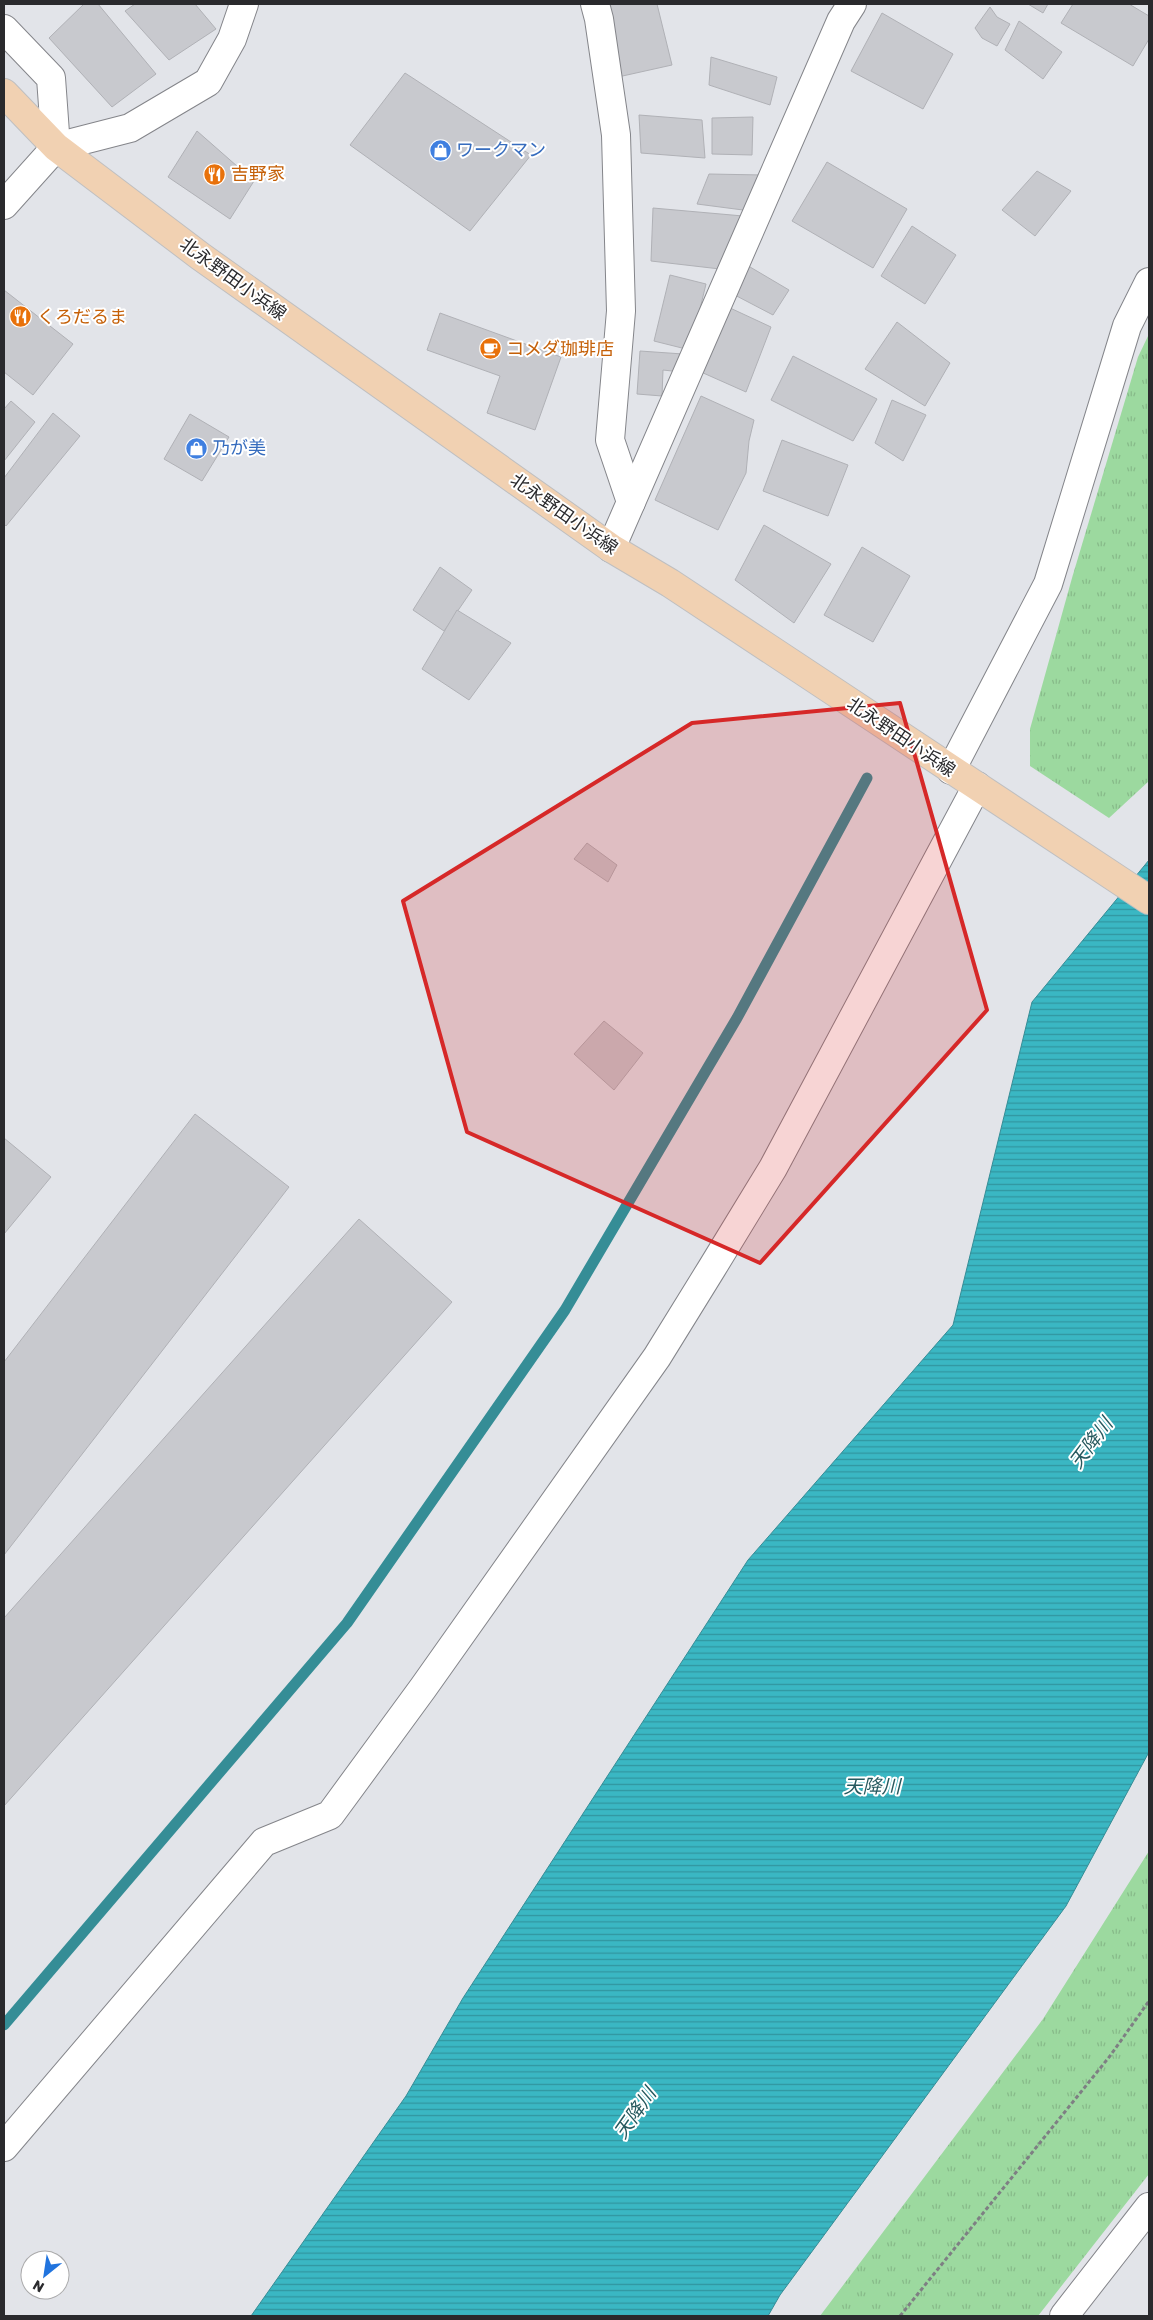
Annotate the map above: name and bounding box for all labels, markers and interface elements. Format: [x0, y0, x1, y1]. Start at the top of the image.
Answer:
shop icon: ワークマン [428, 138, 452, 162]
place label: ワークマン [456, 139, 546, 161]
restaurant icon: 吉野家 [203, 162, 227, 186]
place label: 吉野家 [231, 163, 285, 185]
street label: 北永野田小浜線 [176, 233, 290, 325]
restaurant icon: くろだるま [9, 305, 33, 329]
place label: くろだるま [37, 306, 127, 328]
cafe icon: コメダ珈琲店 [478, 337, 502, 361]
place label: コメダ珈琲店 [506, 338, 614, 360]
shop icon: 乃が美 [184, 436, 208, 460]
place label: 乃が美 [212, 437, 266, 459]
street label: 北永野田小浜線 [506, 469, 622, 559]
street label: 北永野田小浜線 [843, 693, 959, 781]
water label: 天降川 [1065, 1412, 1119, 1473]
water label: 天降川 [843, 1775, 902, 1798]
water label: 天降川 [609, 2081, 662, 2143]
north arrow [20, 2250, 70, 2300]
text: N [30, 2276, 47, 2296]

